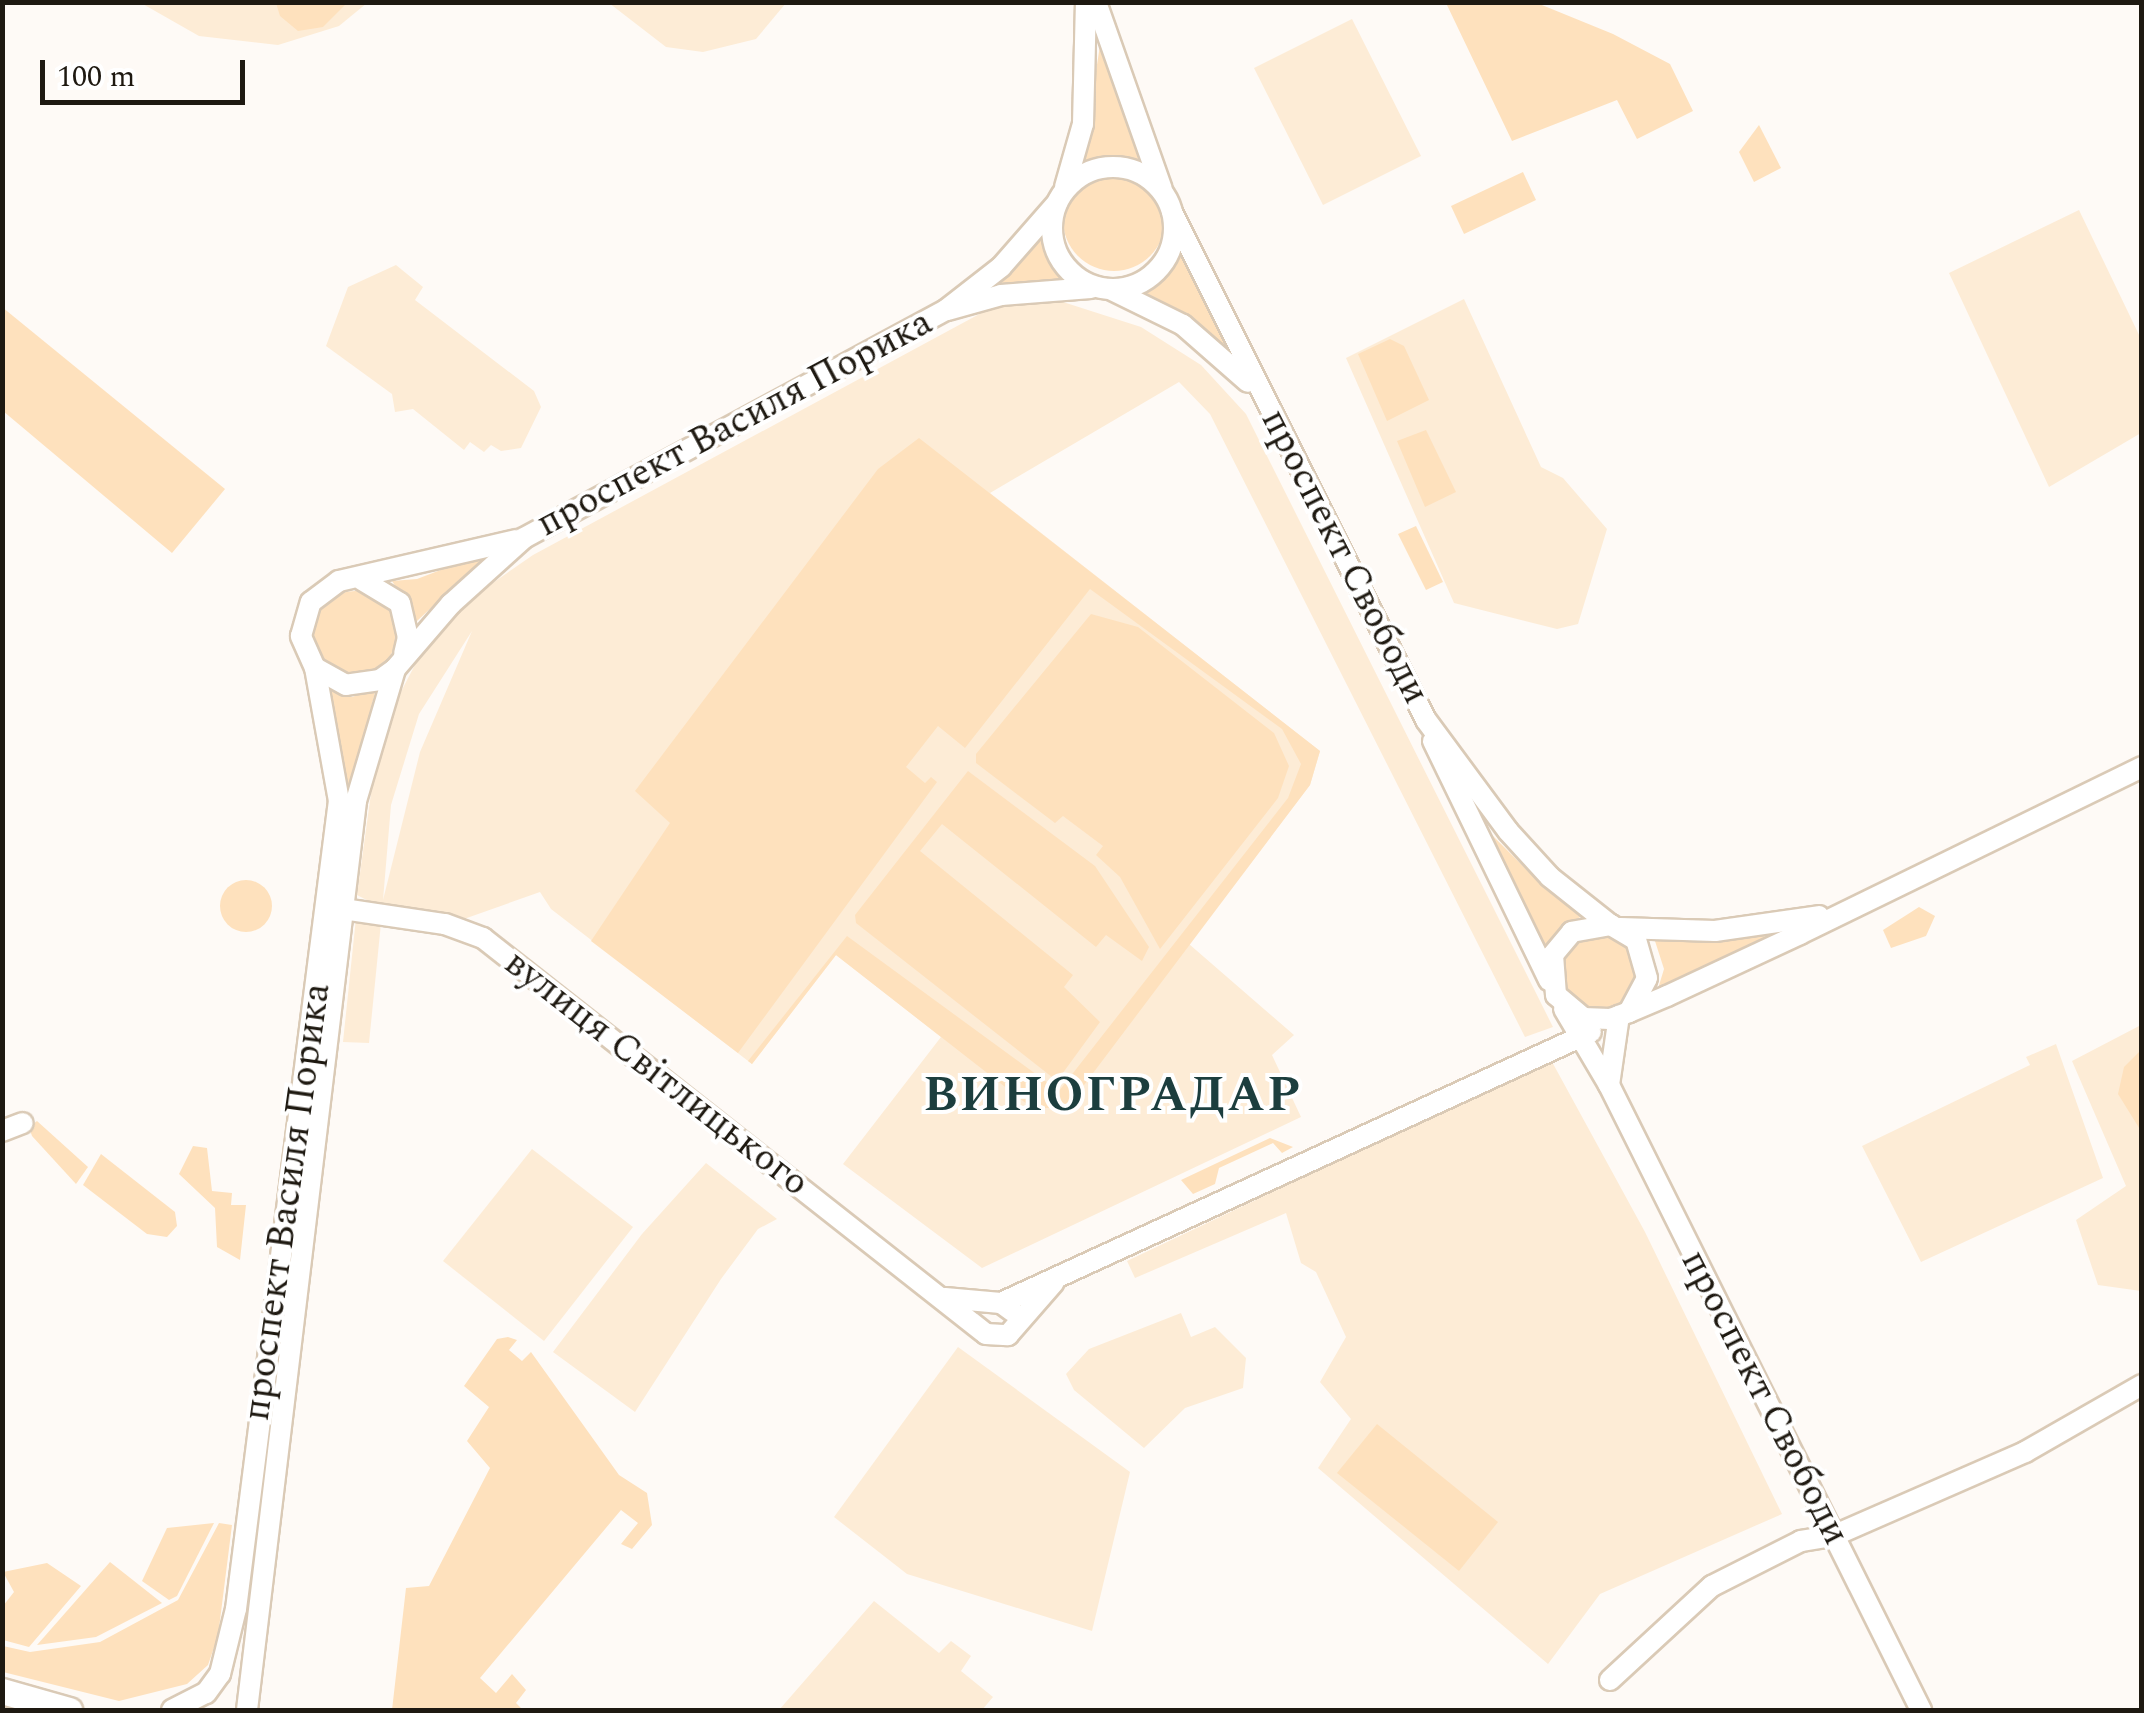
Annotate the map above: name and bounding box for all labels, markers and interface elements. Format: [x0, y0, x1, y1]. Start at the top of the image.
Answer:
scale bar [45, 40, 250, 102]
text: 100 m [57, 54, 135, 100]
street label: проспект Василя Порика [529, 300, 941, 548]
street label: проспект Свободи [1250, 402, 1438, 712]
street label: вулиця Світлицького [495, 941, 817, 1207]
street label: проспект Василя Порика [235, 980, 341, 1424]
district label: ВИНОГРАДАР [923, 1067, 1303, 1125]
street label: проспект Свободи [1670, 1243, 1858, 1553]

